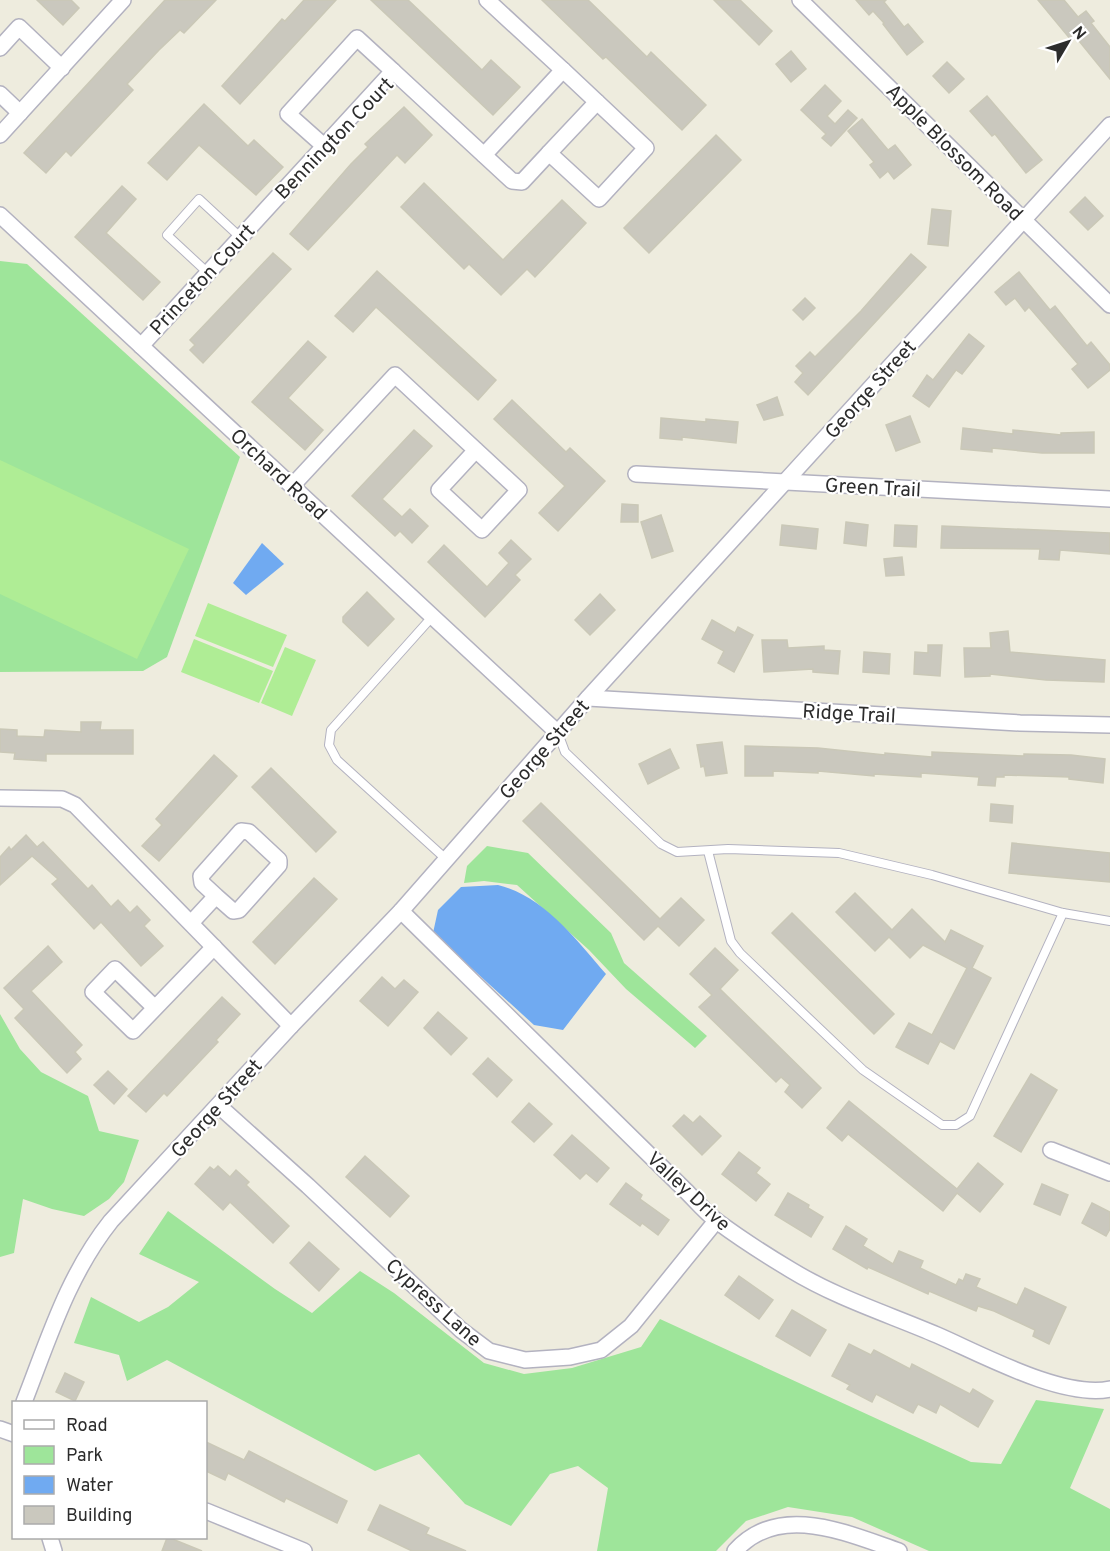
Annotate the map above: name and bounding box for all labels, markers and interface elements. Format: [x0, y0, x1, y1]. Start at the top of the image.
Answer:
north arrow [1038, 12, 1098, 72]
text: N [1067, 23, 1089, 45]
street label: Bennington Court [270, 73, 401, 206]
street label: Apple Blossom Road [879, 79, 1028, 228]
street label: Princeton Court [145, 219, 262, 342]
street label: George Street [820, 335, 923, 445]
street label: Orchard Road [224, 424, 332, 527]
street label: Green Trail [824, 473, 922, 505]
street label: George Street [495, 695, 596, 806]
street label: Ridge Trail [801, 700, 896, 730]
street label: George Street [166, 1054, 269, 1164]
street label: Valley Drive [640, 1147, 735, 1238]
street label: Cypress Lane [379, 1254, 486, 1353]
legend [12, 1401, 207, 1539]
text: Road [66, 1415, 108, 1438]
text: Park [66, 1445, 103, 1468]
text: Water [66, 1475, 113, 1498]
text: Building [66, 1505, 132, 1528]

